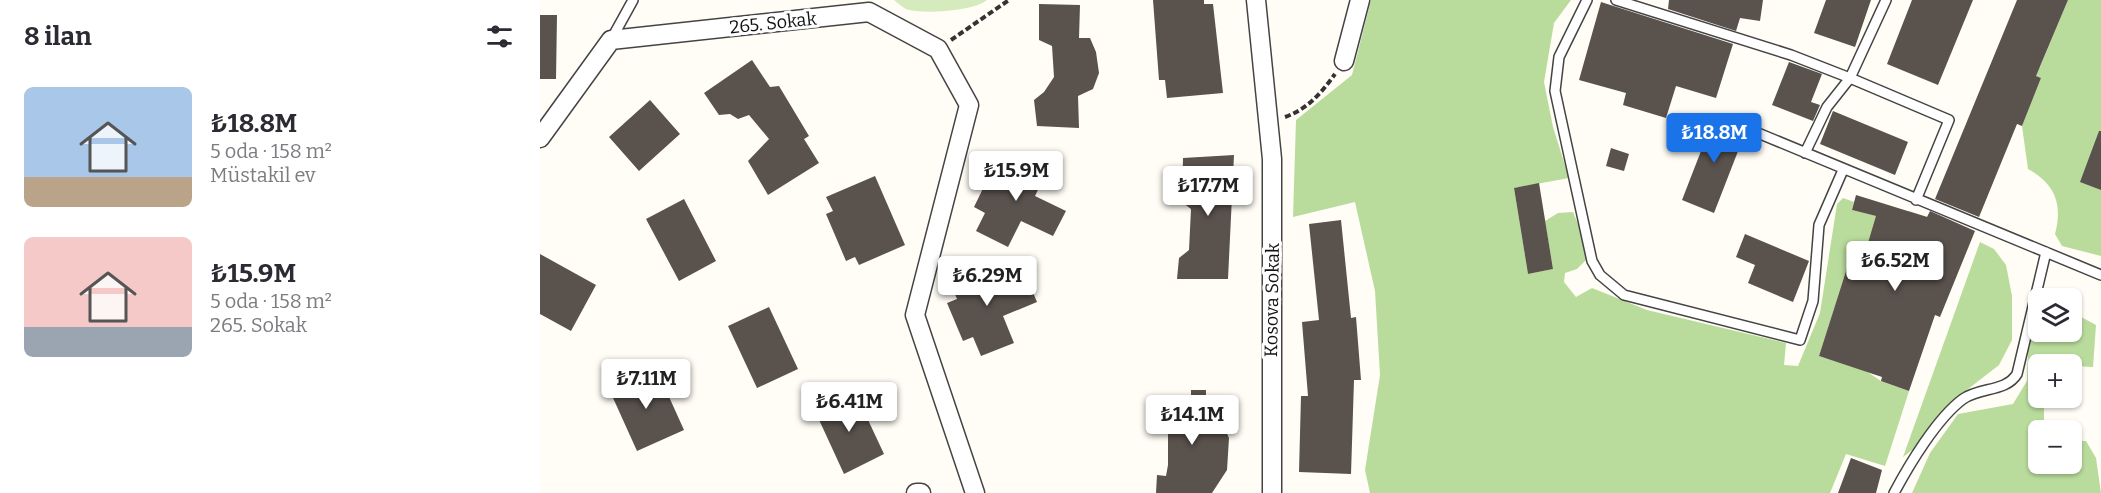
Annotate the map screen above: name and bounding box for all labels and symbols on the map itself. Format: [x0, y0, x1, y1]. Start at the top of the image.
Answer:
street label: 265. Sokak [728, 7, 818, 39]
pin: ₺18.8M [1665, 113, 1763, 164]
pin: ₺15.9M [967, 151, 1065, 202]
pin: ₺17.7M [1159, 166, 1257, 217]
pin: ₺6.52M [1846, 241, 1944, 292]
street label: Kosova Sokak [1260, 242, 1284, 357]
pin: ₺6.29M [938, 256, 1036, 307]
pin: ₺7.11M [597, 359, 695, 410]
pin: ₺6.41M [800, 382, 898, 433]
pin: ₺14.1M [1143, 395, 1241, 446]

